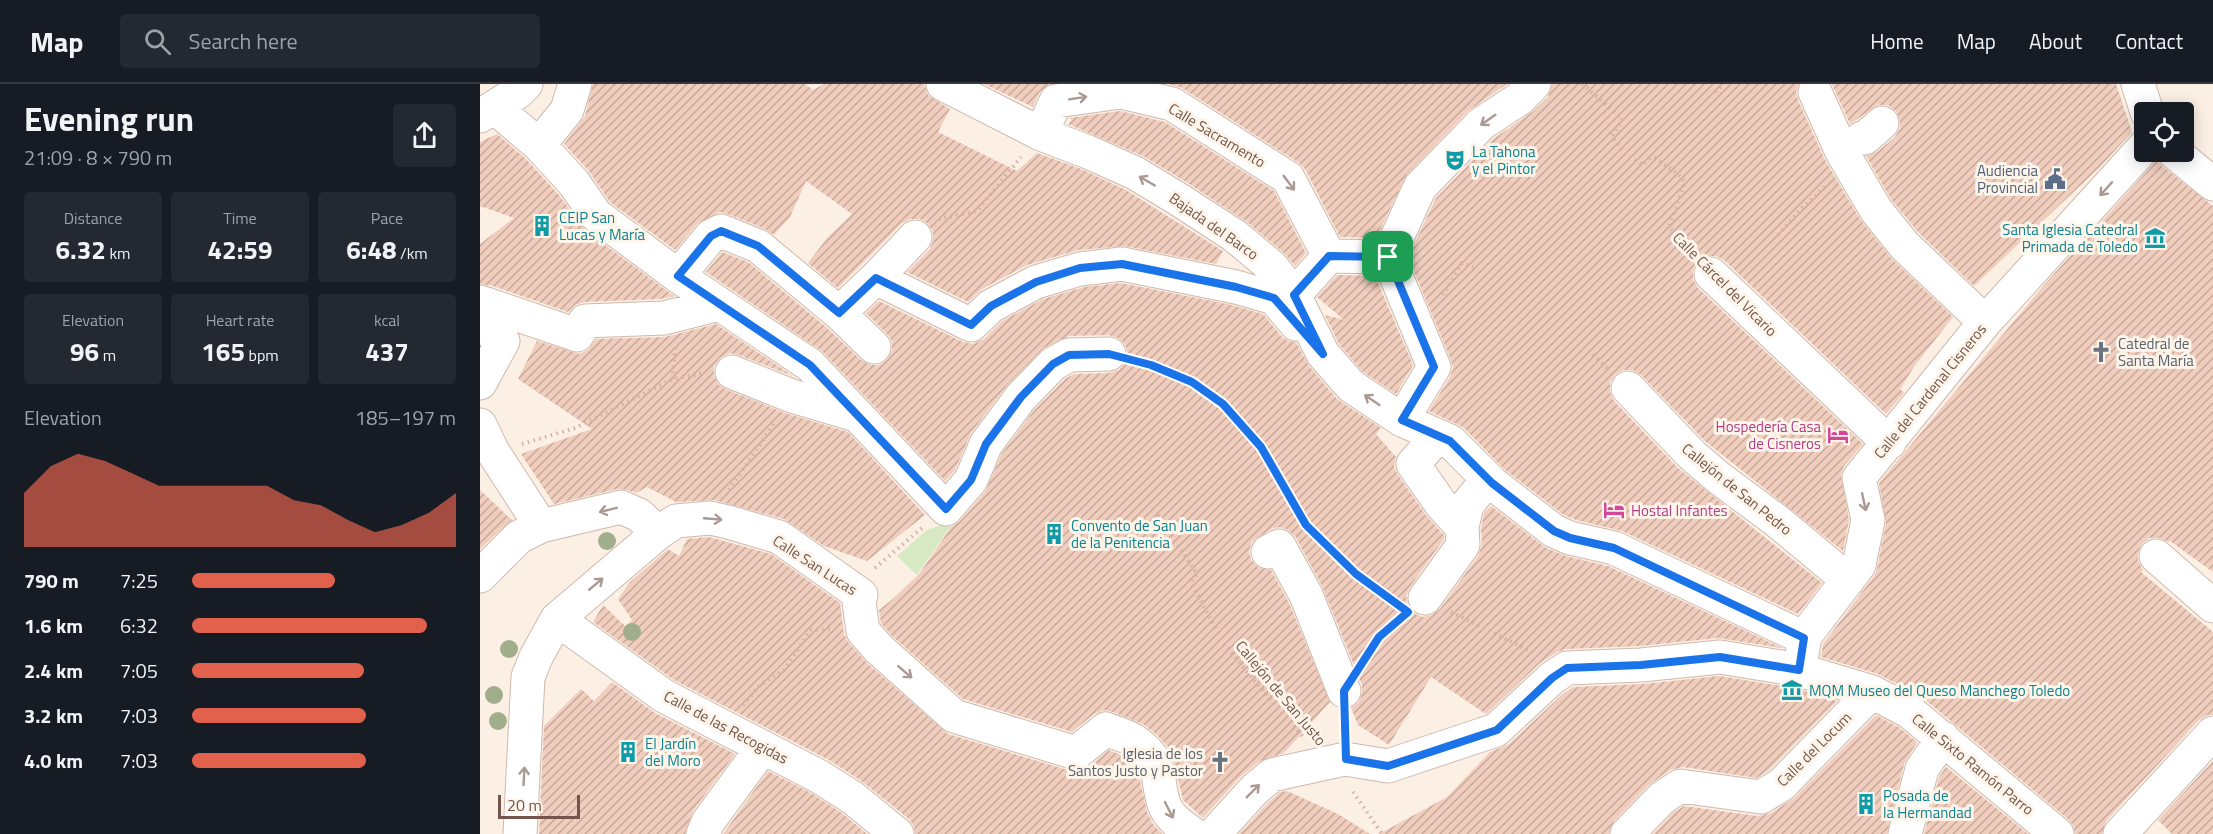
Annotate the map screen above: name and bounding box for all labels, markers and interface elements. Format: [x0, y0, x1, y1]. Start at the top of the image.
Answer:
search box [120, 14, 540, 68]
text: Map [30, 20, 84, 63]
text: Search here [189, 24, 298, 58]
icon: search [141, 25, 174, 58]
text: Home [1870, 25, 1924, 57]
text: Map [1957, 25, 1996, 57]
text: About [2029, 25, 2082, 57]
text: Contact [2115, 25, 2183, 57]
one-way arrow [1068, 92, 1088, 103]
text: Evening run [24, 94, 194, 144]
street label: Calle Sacramento [1164, 97, 1270, 173]
map controls [2134, 102, 2194, 162]
button: locate [2134, 102, 2194, 162]
button: share [393, 104, 456, 167]
one-way arrow [1480, 114, 1496, 126]
place label: La Tahona y el Pintor [1472, 140, 1536, 180]
text: 21:09 · 8 × 790 m [24, 142, 172, 173]
theatre icon: La Tahona y el Pintor [1443, 148, 1467, 172]
place label: Audiencia Provincial [1977, 159, 2038, 199]
public building icon: Audiencia Provincial [2043, 167, 2067, 191]
one-way arrow [1139, 174, 1156, 186]
one-way arrow [1282, 175, 1295, 191]
one-way arrow [2099, 181, 2113, 196]
street label: Bajada del Barco [1165, 187, 1264, 266]
text: Distance [64, 206, 122, 230]
text: Time [223, 206, 257, 230]
text: Pace [371, 206, 403, 230]
place label: CEIP San Lucas y María [559, 206, 646, 246]
building icon: CEIP San Lucas y María [530, 214, 554, 238]
place label: Santa Iglesia Catedral Primada de Toledo [2002, 218, 2138, 258]
street label: Calle Cárcel del Vicario [1667, 226, 1783, 342]
museum icon: Santa Iglesia Catedral Primada de Toledo [2143, 226, 2167, 250]
text: 6.32 [56, 230, 106, 269]
text: 42:59 [208, 230, 272, 269]
text: 6:48 [346, 230, 397, 269]
pin [1362, 231, 1413, 282]
icon: arrive [1371, 240, 1404, 273]
text: km [106, 241, 130, 265]
text: /km [397, 241, 428, 265]
text: Elevation [62, 308, 124, 332]
text: Heart rate [206, 308, 274, 332]
text: kcal [374, 308, 400, 332]
street label: Calle del Cardenal Cisneros [1868, 318, 1992, 464]
text: 96 [70, 332, 99, 371]
text: 165 [201, 332, 245, 371]
text: 437 [365, 332, 409, 371]
place label: Catedral de Santa María [2118, 332, 2194, 372]
church icon: Catedral de Santa María [2089, 340, 2113, 364]
text: m [99, 343, 116, 367]
text: bpm [245, 343, 279, 367]
one-way arrow [1364, 394, 1380, 406]
text: Elevation [24, 402, 102, 433]
text: 185–197 m [355, 402, 456, 433]
place label: Hospedería Casa de Cisneros [1716, 415, 1821, 455]
hotel icon: Hospedería Casa de Cisneros [1826, 423, 1850, 447]
street label: Callejón de San Pedro [1677, 437, 1797, 541]
one-way arrow [1859, 492, 1870, 511]
hotel icon: Hostal Infantes [1602, 498, 1626, 522]
place label: Hostal Infantes [1631, 499, 1728, 522]
one-way arrow [599, 505, 619, 516]
one-way arrow [702, 514, 722, 525]
place label: Convento de San Juan de la Penitencia [1071, 514, 1208, 554]
building icon: Convento de San Juan de la Penitencia [1042, 522, 1066, 546]
street label: Calle San Lucas [768, 529, 862, 601]
text: 790 m [24, 565, 79, 596]
text: 7:25 [120, 565, 158, 596]
one-way arrow [588, 578, 604, 591]
text: 1.6 km [24, 610, 83, 641]
text: 6:32 [120, 610, 158, 641]
street label: Callejón de San Justo [1230, 635, 1332, 751]
text: 2.4 km [24, 655, 83, 686]
text: 7:05 [120, 655, 158, 686]
one-way arrow [897, 665, 912, 679]
museum icon: MQM Museo del Queso Manchego Toledo [1780, 678, 1804, 702]
place label: MQM Museo del Queso Manchego Toledo [1809, 679, 2070, 702]
street label: Calle de las Recogidas [660, 684, 792, 770]
text: 3.2 km [24, 700, 83, 731]
text: 7:03 [120, 700, 158, 731]
street label: Calle del Locum [1771, 706, 1857, 792]
street label: Calle Sixto Ramón Parro [1907, 707, 2039, 821]
place label: El Jardín del Moro [645, 732, 701, 772]
building icon: El Jardín del Moro [616, 740, 640, 764]
place label: Iglesia de los Santos Justo y Pastor [1068, 742, 1203, 782]
text: 4.0 km [24, 745, 83, 776]
text: 7:03 [120, 745, 158, 776]
church icon: Iglesia de los Santos Justo y Pastor [1208, 750, 1232, 774]
one-way arrow [518, 766, 529, 786]
one-way arrow [1246, 784, 1261, 799]
place label: Posada de la Hermandad [1883, 784, 1972, 824]
scale bar [498, 792, 580, 820]
building icon: Posada de la Hermandad [1854, 792, 1878, 816]
text: 20 m [507, 793, 542, 817]
one-way arrow [1163, 800, 1175, 818]

